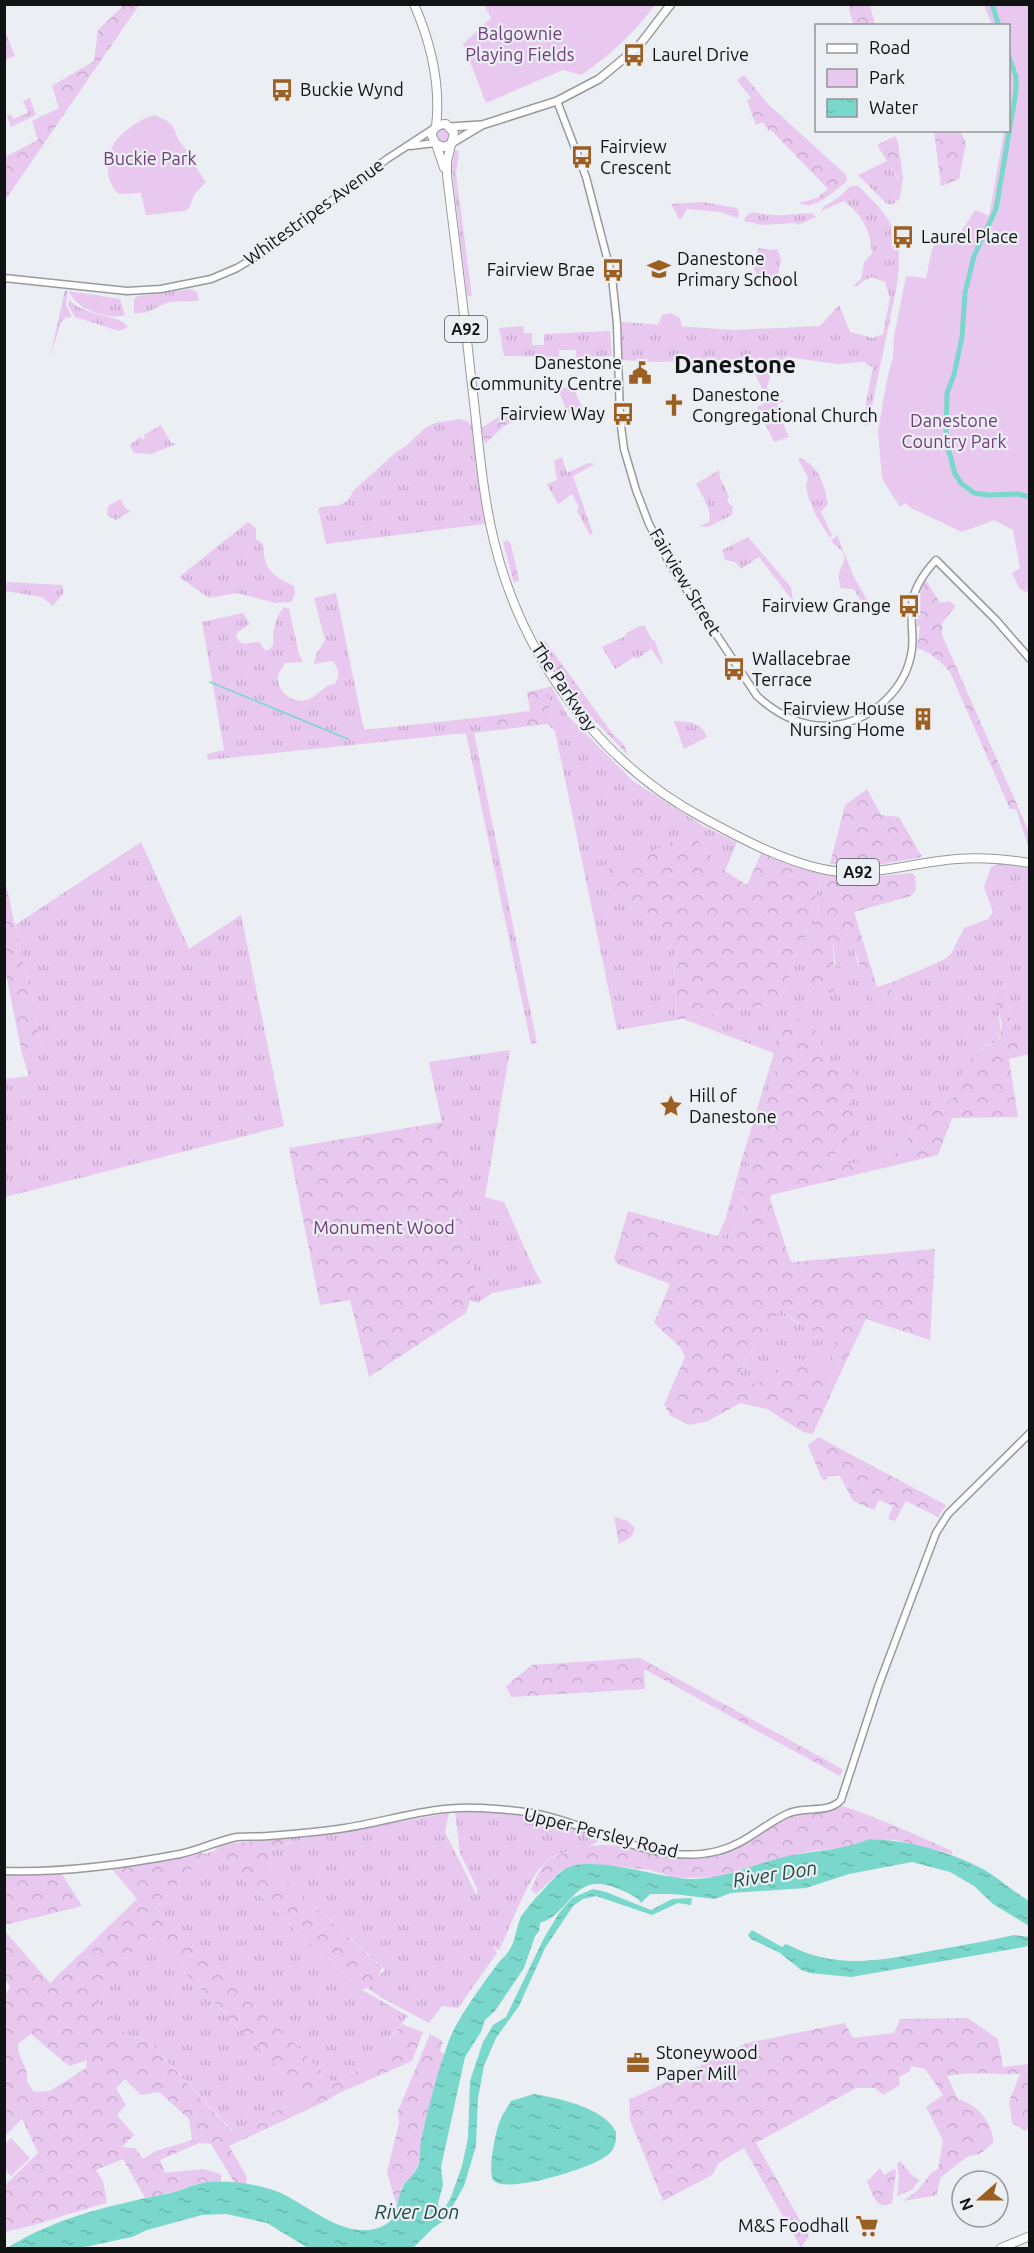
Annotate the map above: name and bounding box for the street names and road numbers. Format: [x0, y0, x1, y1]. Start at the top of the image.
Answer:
street label: Whitestripes Avenue [240, 154, 387, 268]
road number: A92 [445, 316, 487, 342]
street label: Fairview Street [646, 524, 726, 639]
street label: The Parkway [528, 639, 602, 735]
road number: A92 [837, 859, 879, 885]
street label: Upper Persley Road [522, 1803, 680, 1861]

